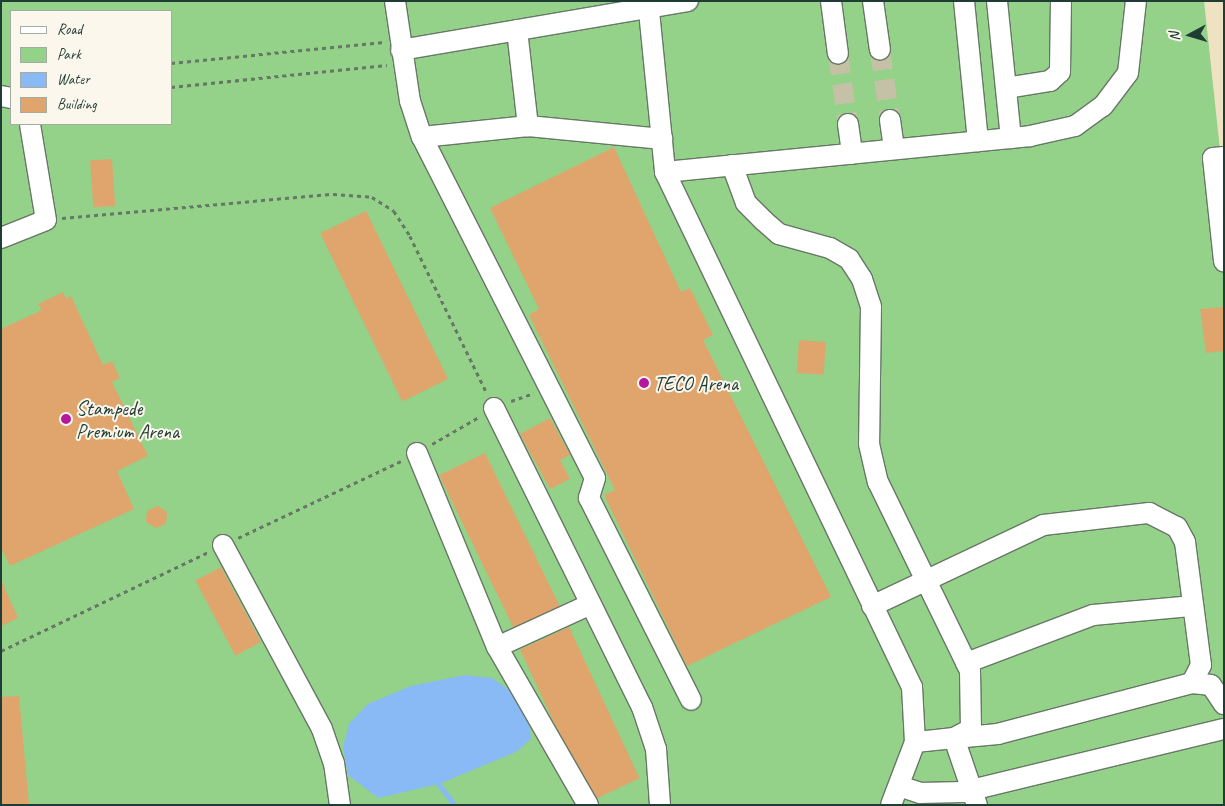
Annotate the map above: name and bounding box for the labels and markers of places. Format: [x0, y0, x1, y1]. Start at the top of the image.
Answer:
place label: TECO Arena [654, 371, 738, 395]
marker: TECO Arena [638, 377, 650, 389]
place label: Stampede Premium Arena [76, 396, 179, 443]
marker: Stampede Premium Arena [60, 413, 72, 425]

